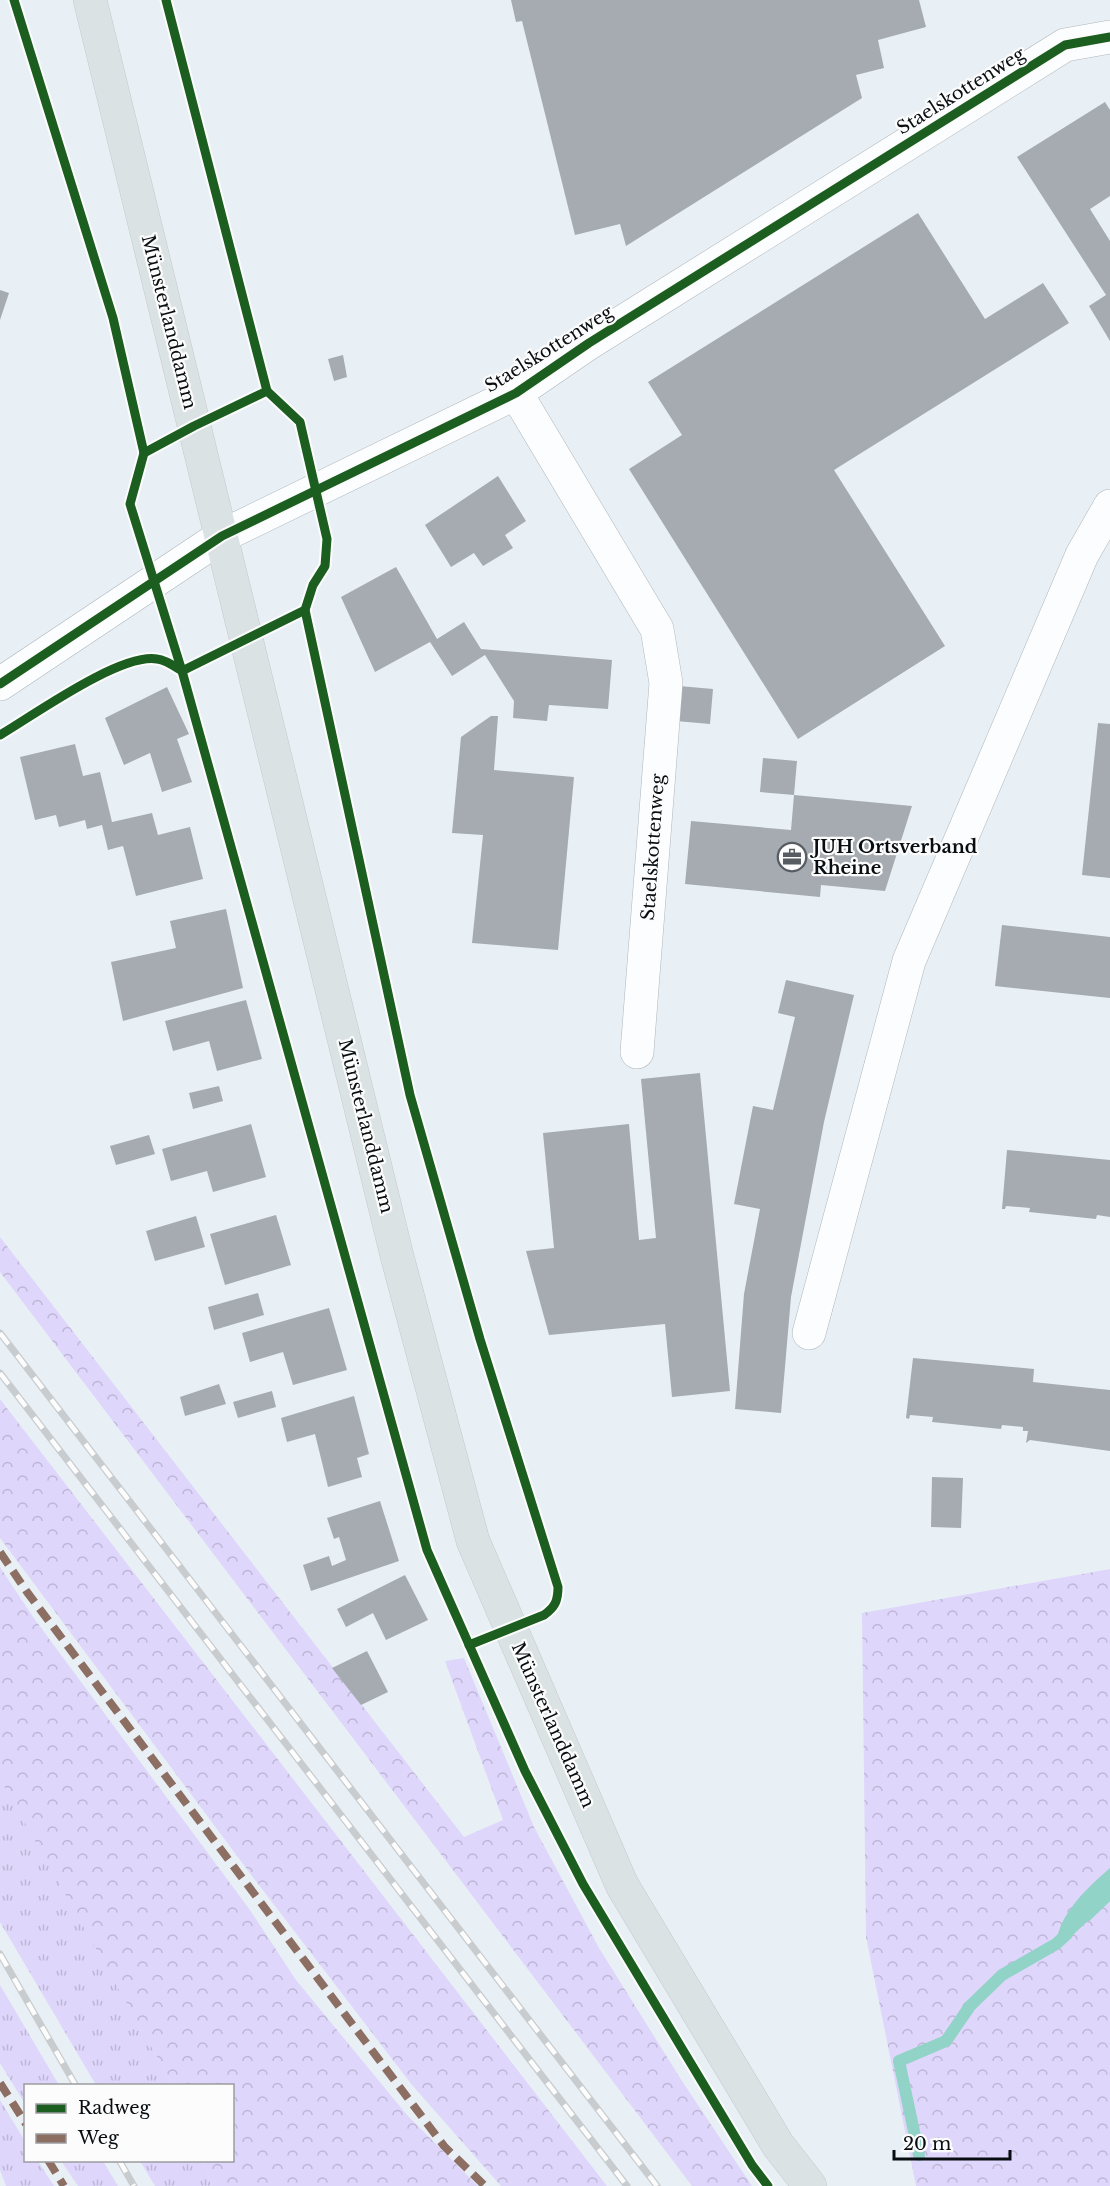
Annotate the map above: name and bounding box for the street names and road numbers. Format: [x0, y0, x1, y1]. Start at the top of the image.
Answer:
street label: Staelskottenweg [893, 43, 1029, 139]
street label: Münsterlanddamm [137, 233, 201, 411]
street label: Staelskottenweg [481, 301, 617, 397]
street label: Staelskottenweg [637, 773, 669, 921]
street label: Münsterlanddamm [334, 1037, 398, 1215]
street label: Münsterlanddamm [507, 1639, 599, 1811]

